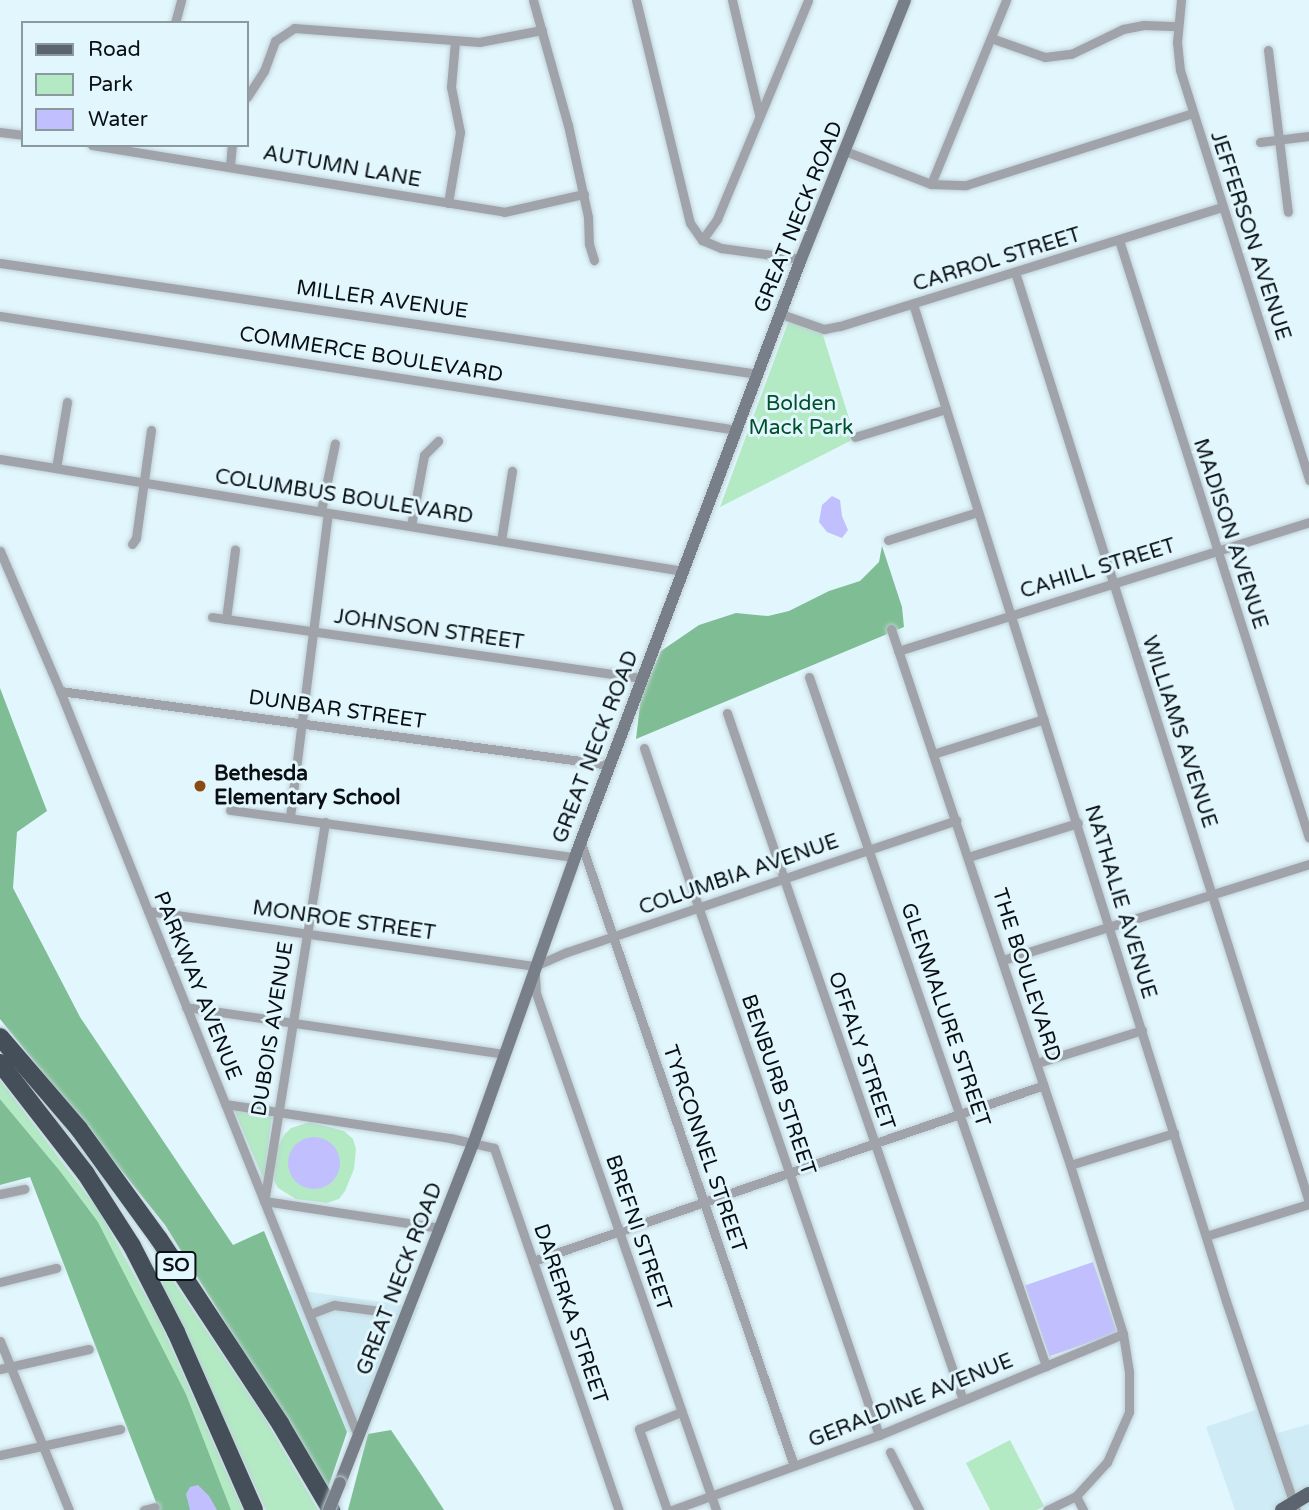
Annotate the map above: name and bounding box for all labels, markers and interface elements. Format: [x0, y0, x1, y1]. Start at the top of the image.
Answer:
legend [21, 21, 248, 147]
text: Road [88, 37, 141, 62]
text: Park [88, 72, 133, 97]
text: Water [88, 107, 148, 132]
street label: GREAT NECK ROAD [749, 118, 849, 316]
street label: JEFFERSON AVENUE [1204, 128, 1296, 344]
street label: AUTUMN LANE [261, 141, 423, 193]
street label: CARROL STREET [910, 222, 1084, 298]
street label: MILLER AVENUE [295, 275, 469, 325]
street label: COMMERCE BOULEVARD [237, 322, 505, 388]
park label: Bolden Mack Park [748, 391, 854, 441]
street label: MADISON AVENUE [1187, 436, 1273, 632]
street label: COLUMBUS BOULEVARD [213, 464, 475, 530]
street label: CAHILL STREET [1017, 533, 1179, 605]
street label: JOHNSON STREET [333, 604, 525, 656]
street label: WILLIAMS AVENUE [1136, 633, 1222, 831]
street label: GREAT NECK ROAD [548, 647, 644, 847]
street label: DUNBAR STREET [247, 685, 427, 735]
place label: Bethesda Elementary School [214, 761, 401, 811]
marker: Bethesda Elementary School [192, 778, 208, 794]
street label: NATHALIE AVENUE [1079, 802, 1161, 1002]
street label: COLUMBIA AVENUE [636, 829, 842, 921]
street label: THE BOULEVARD [986, 885, 1066, 1065]
street label: PARKWAY AVENUE [148, 888, 246, 1084]
street label: MONROE STREET [251, 896, 437, 946]
street label: GLENMALURE STREET [895, 900, 995, 1130]
street label: DUBOIS AVENUE [247, 940, 299, 1118]
street label: OFFALY STREET [822, 969, 900, 1133]
street label: BENBURB STREET [735, 991, 821, 1179]
street label: TYRCONNEL STREET [657, 1042, 751, 1256]
street label: BREFNI STREET [599, 1152, 677, 1314]
street label: GREAT NECK ROAD [352, 1179, 448, 1379]
street label: DARERKA STREET [527, 1221, 613, 1407]
road number: SO [155, 1250, 197, 1282]
street label: GERALDINE AVENUE [805, 1348, 1017, 1454]

